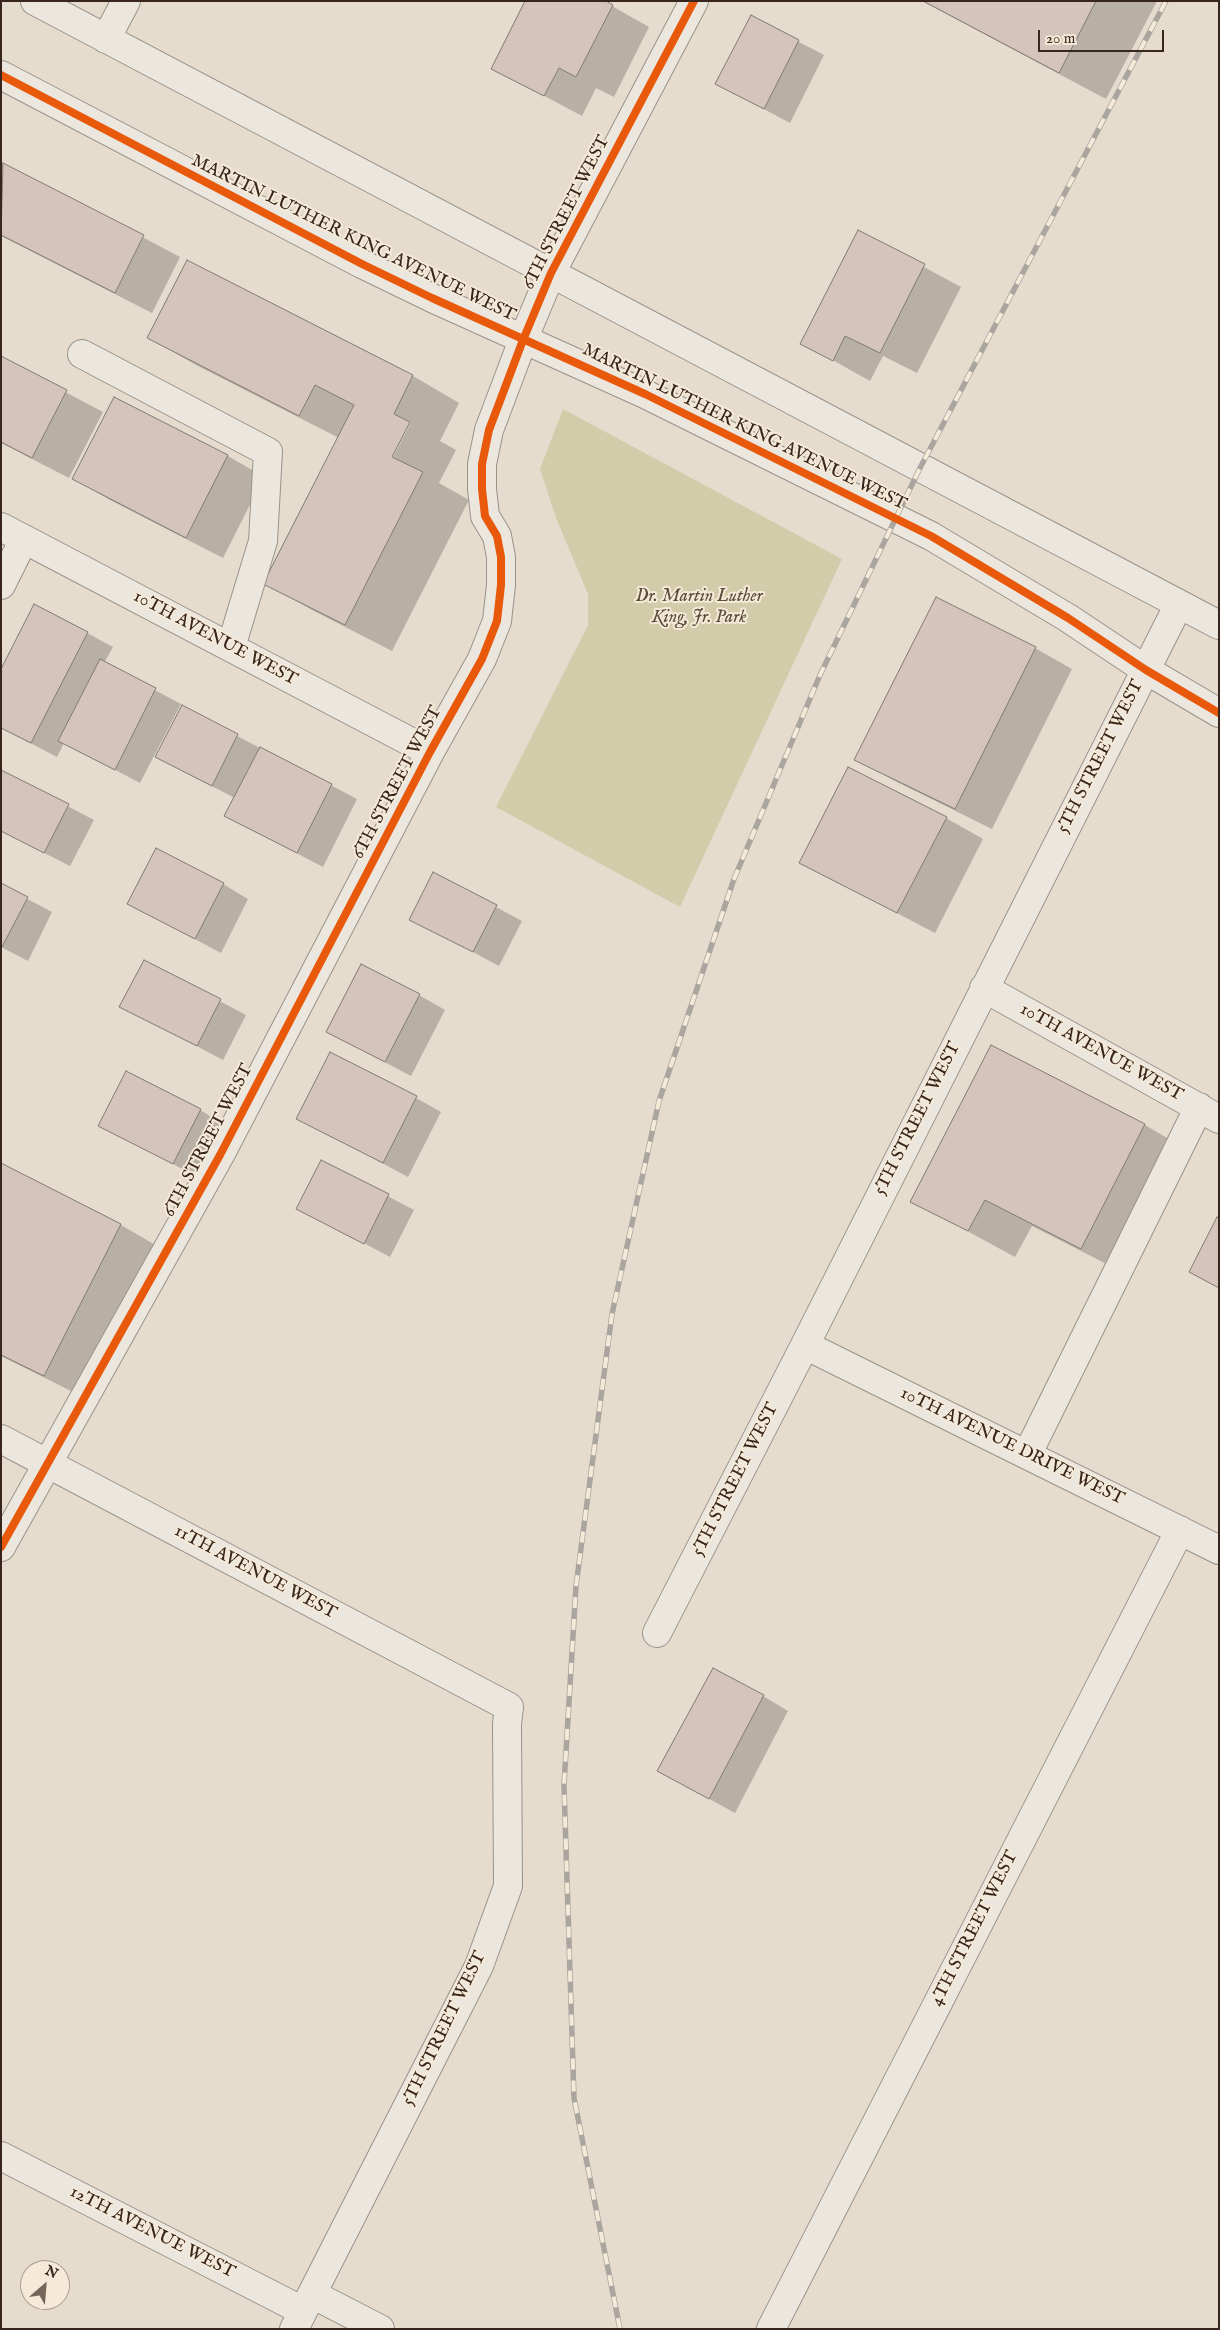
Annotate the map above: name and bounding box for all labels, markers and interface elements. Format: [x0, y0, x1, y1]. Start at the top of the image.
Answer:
scale bar [1040, 20, 1166, 52]
text: 20 m [1046, 29, 1075, 48]
street label: 6TH STREET WEST [519, 132, 615, 294]
street label: MARTIN LUTHER KING AVENUE WEST [187, 151, 519, 327]
street label: MARTIN LUTHER KING AVENUE WEST [578, 340, 910, 516]
park label: Dr. Martin Luther King, Jr. Park [635, 586, 763, 628]
street label: 10TH AVENUE WEST [129, 587, 301, 691]
street label: 5TH STREET WEST [1053, 677, 1149, 837]
street label: 6TH STREET WEST [349, 703, 447, 863]
street label: 10TH AVENUE WEST [1016, 999, 1186, 1107]
street label: 5TH STREET WEST [870, 1039, 966, 1199]
street label: 6TH STREET WEST [160, 1061, 258, 1221]
street label: 10TH AVENUE DRIVE WEST [897, 1383, 1127, 1511]
street label: 5TH STREET WEST [688, 1400, 784, 1560]
street label: 11TH AVENUE WEST [170, 1521, 340, 1625]
street label: 4TH STREET WEST [927, 1848, 1023, 2010]
street label: 5TH STREET WEST [398, 1948, 492, 2110]
street label: 12TH AVENUE WEST [66, 2182, 238, 2284]
north arrow [20, 2260, 70, 2310]
text: N [42, 2262, 61, 2283]

